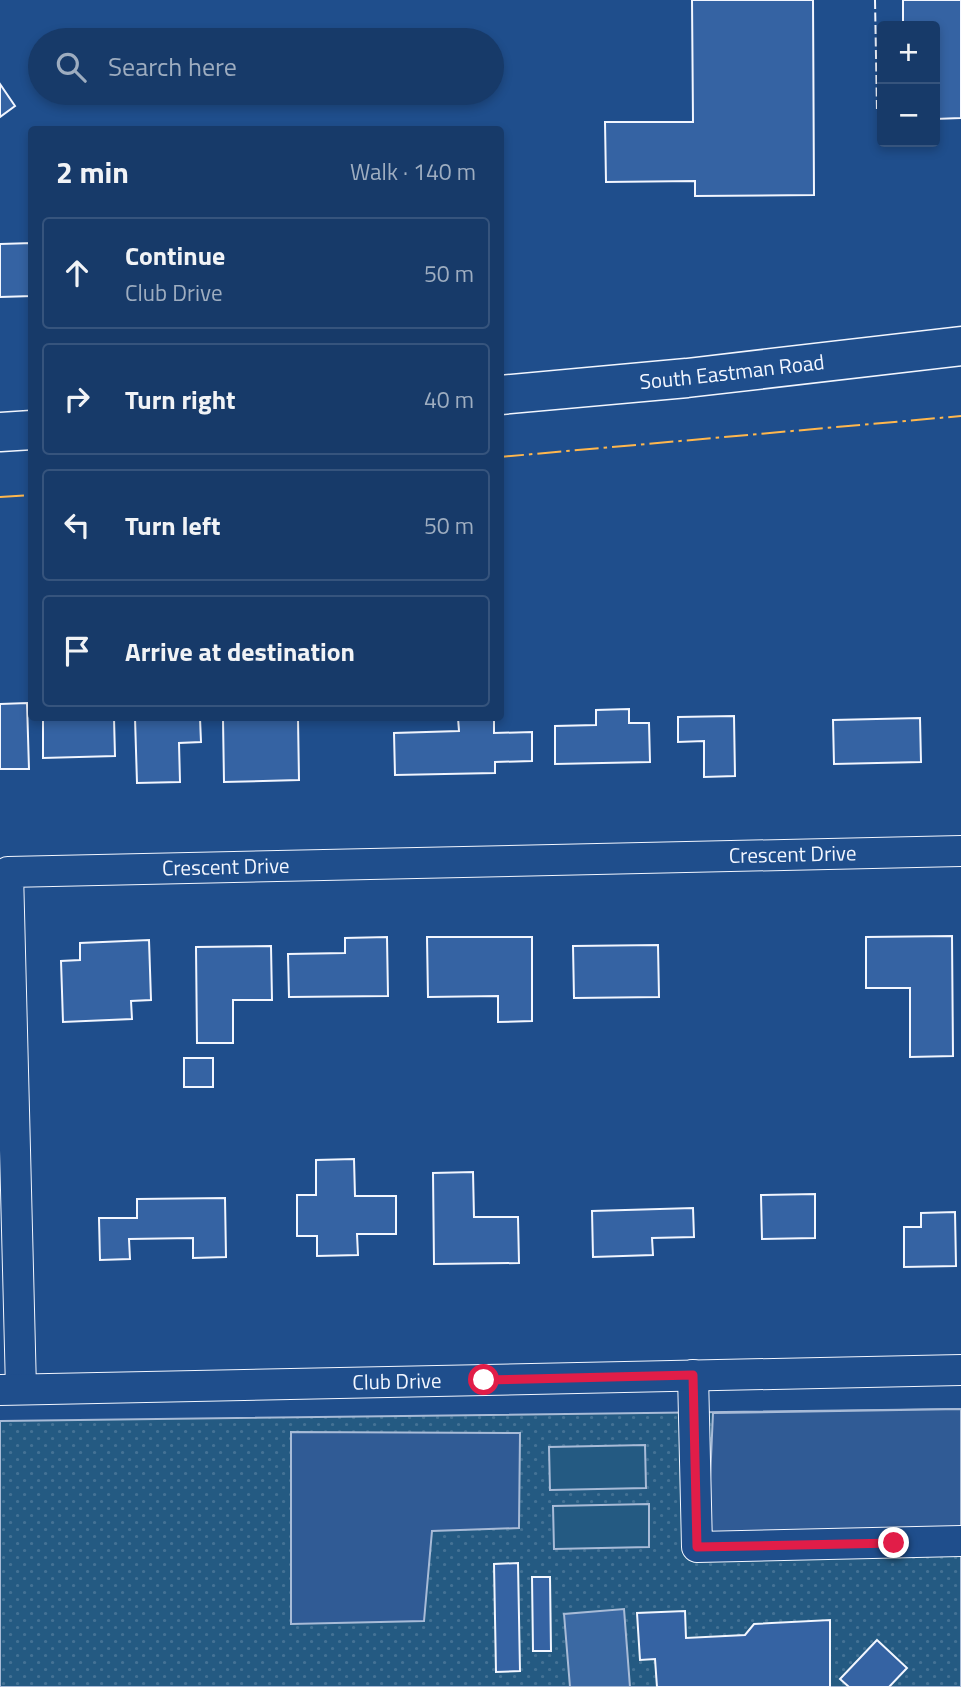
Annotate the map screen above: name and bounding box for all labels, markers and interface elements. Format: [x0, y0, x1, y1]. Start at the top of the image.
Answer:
map controls [877, 21, 940, 147]
button: + [877, 21, 940, 84]
search box [28, 28, 504, 105]
text: Search here [108, 47, 237, 86]
icon: search [52, 48, 90, 86]
button: − [877, 84, 940, 147]
text: 2 min [56, 149, 129, 195]
text: Walk · 140 m [350, 154, 476, 189]
text: Continue [125, 236, 225, 275]
icon: ahead [58, 254, 96, 292]
text: 50 m [424, 256, 474, 291]
text: Club Drive [125, 275, 223, 310]
street label: South Eastman Road [638, 345, 826, 397]
icon: right [58, 380, 96, 418]
text: Turn right [125, 380, 236, 419]
text: 40 m [424, 382, 474, 417]
icon: left [58, 506, 96, 544]
text: Turn left [125, 506, 220, 545]
text: 50 m [424, 508, 474, 543]
icon: arrive [58, 632, 96, 670]
text: Arrive at destination [125, 632, 355, 671]
street label: Crescent Drive [728, 836, 857, 871]
street label: Crescent Drive [162, 849, 290, 884]
street label: Club Drive [352, 1364, 442, 1398]
route start [468, 1364, 499, 1395]
route end [878, 1527, 909, 1558]

